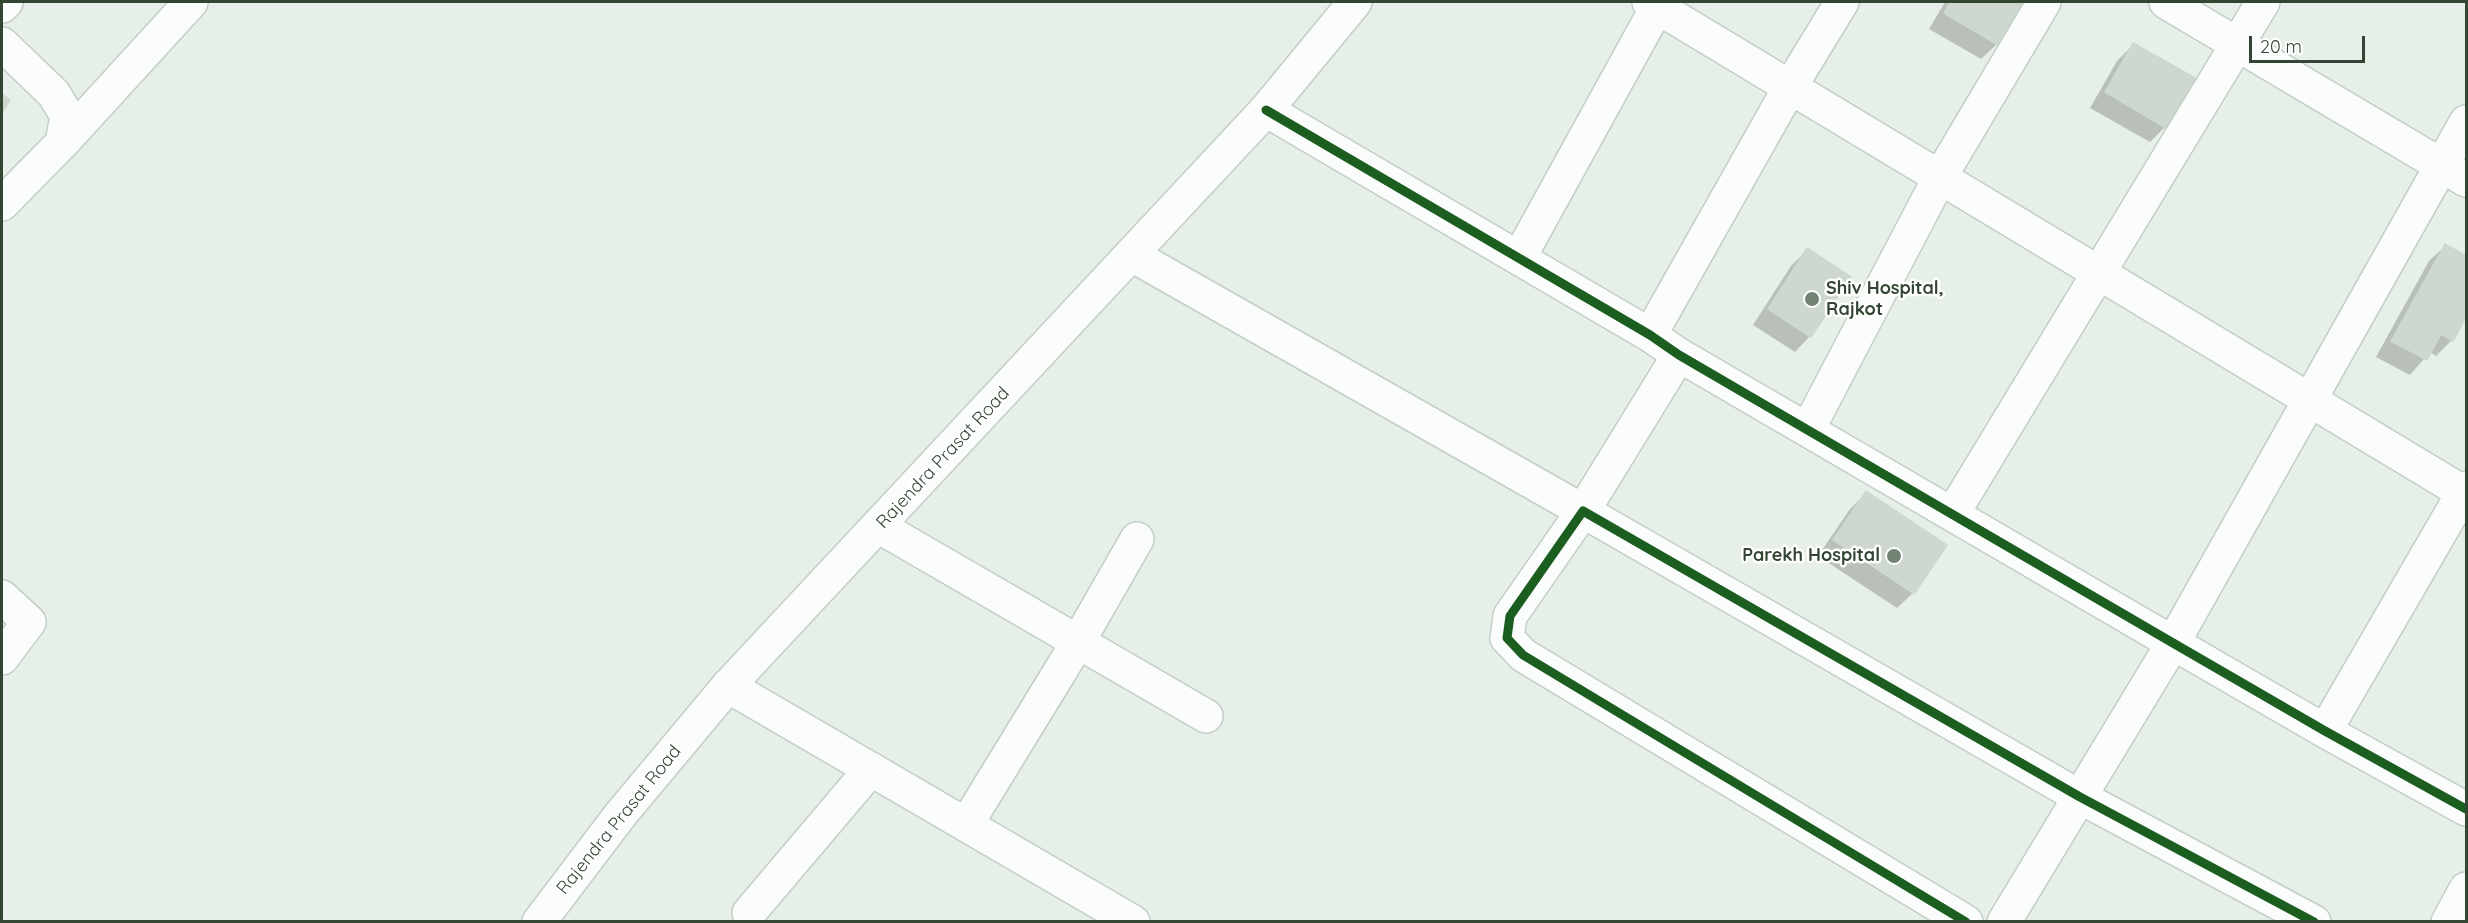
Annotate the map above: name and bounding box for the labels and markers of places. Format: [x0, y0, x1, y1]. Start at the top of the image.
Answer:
place label: Shiv Hospital, Rajkot [1826, 278, 1944, 320]
marker: Shiv Hospital, Rajkot [1803, 290, 1821, 308]
place label: Parekh Hospital [1742, 545, 1880, 567]
marker: Parekh Hospital [1885, 547, 1903, 565]

